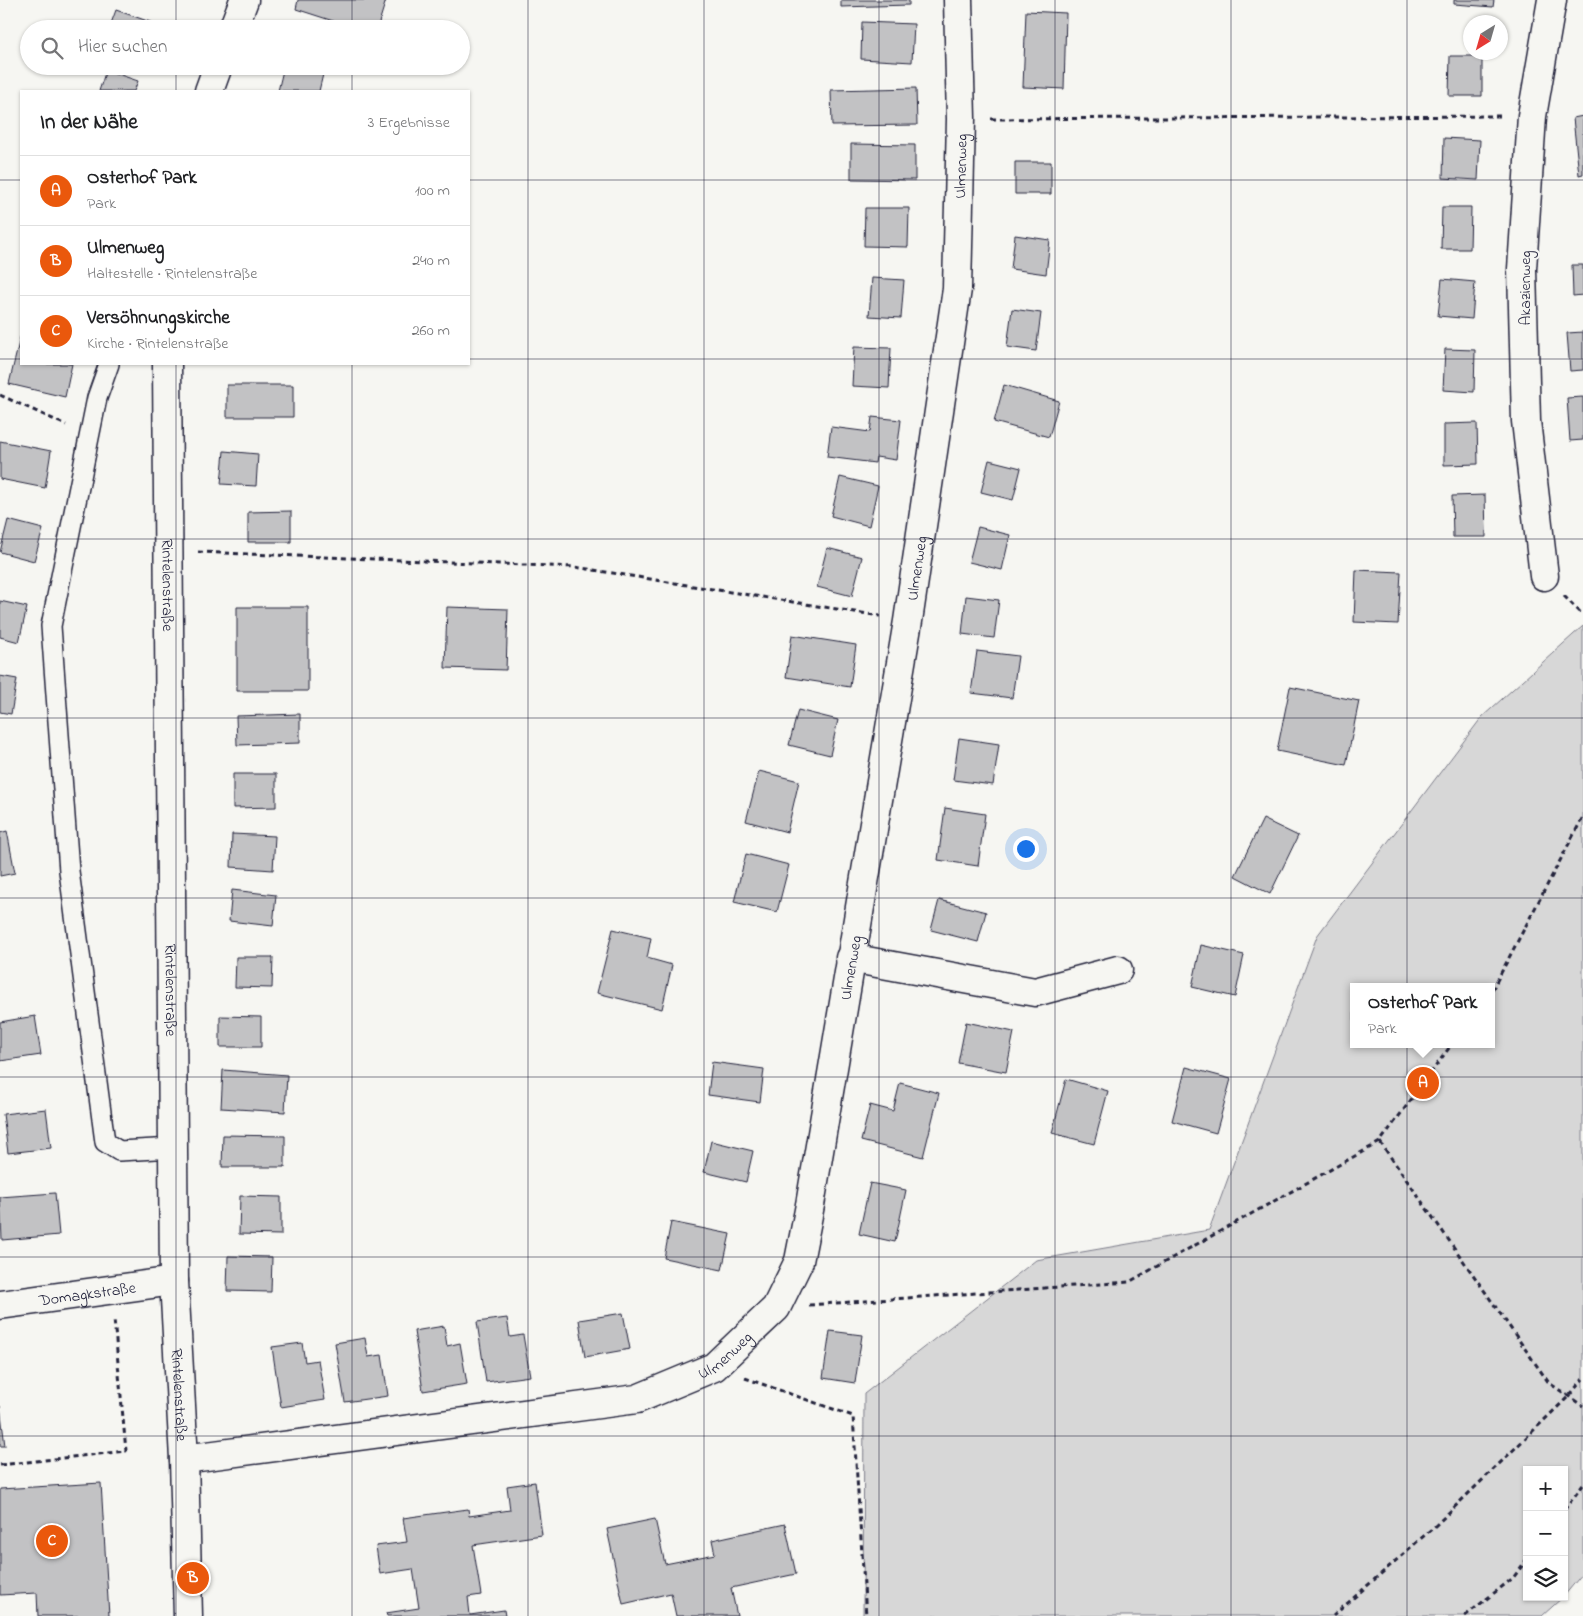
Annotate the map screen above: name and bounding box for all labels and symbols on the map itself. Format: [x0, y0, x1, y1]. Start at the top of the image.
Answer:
north arrow [1463, 15, 1508, 60]
street label: Ulmenweg [949, 133, 975, 199]
street label: Akazienweg [1514, 250, 1538, 326]
street label: Ulmenweg [901, 534, 934, 602]
street label: Rintelenstraße [154, 539, 179, 632]
your location [1013, 836, 1039, 862]
street label: Ulmenweg [835, 934, 869, 1002]
street label: Rintelenstraße [157, 944, 182, 1037]
pin: A [1407, 1064, 1439, 1102]
street label: Domagkstraße [37, 1276, 138, 1314]
street label: Ulmenweg [695, 1326, 759, 1386]
street label: Rintelenstraße [164, 1348, 193, 1443]
pin: C [36, 1522, 68, 1560]
pin: B [177, 1559, 209, 1597]

